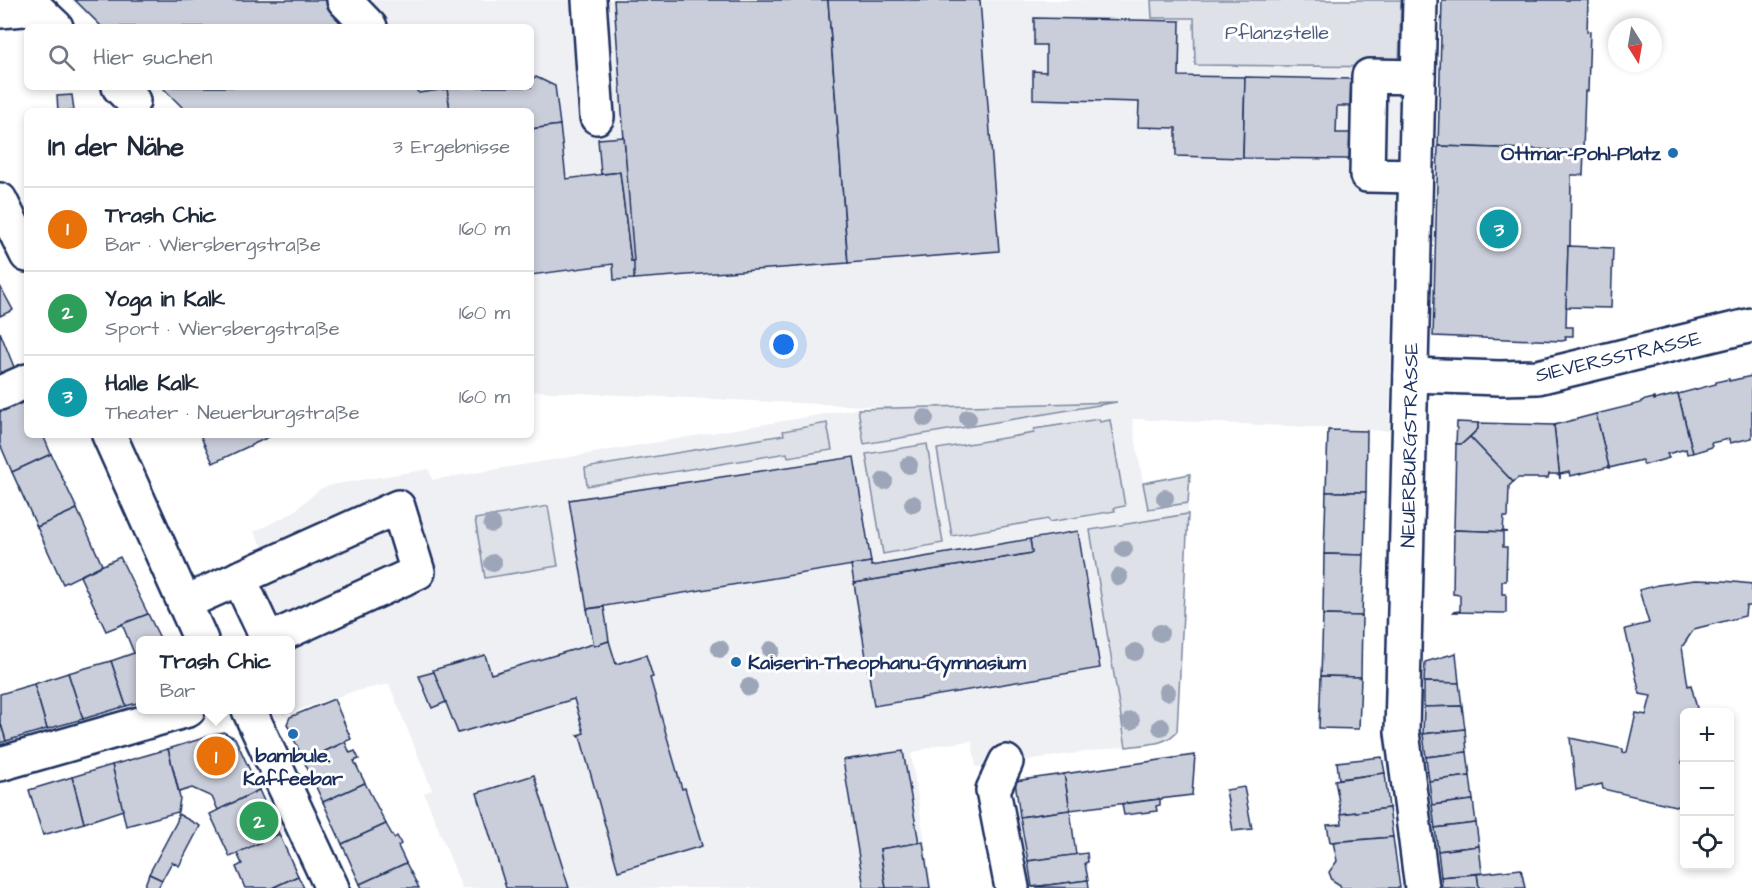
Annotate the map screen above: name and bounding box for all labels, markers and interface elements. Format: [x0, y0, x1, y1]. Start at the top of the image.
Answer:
north arrow [1608, 18, 1662, 72]
park label: Pflanzstelle [1225, 19, 1329, 47]
search box [24, 24, 534, 90]
icon: search [45, 41, 78, 74]
text: Hier suchen [93, 42, 212, 73]
text: In der Nähe [48, 129, 184, 165]
text: 3 Ergebnisse [393, 133, 510, 161]
place label: Ottmar-Pohl-Platz [1501, 140, 1662, 168]
marker: Ottmar-Pohl-Platz [1666, 146, 1680, 160]
text: Trash Chic [105, 200, 217, 231]
pin: 3 [1480, 206, 1518, 252]
text: 1 [66, 215, 69, 243]
text: 160 m [459, 215, 510, 243]
text: Bar · Wiersbergstraße [105, 231, 321, 259]
text: Yoga in Kalk [105, 284, 225, 315]
text: 2 [62, 299, 73, 327]
text: 160 m [459, 299, 510, 327]
text: Sport · Wiersbergstraße [105, 315, 340, 343]
street label: SIEVERSSTRASSE [1533, 324, 1704, 390]
your location [769, 330, 798, 359]
street label: NEUERBURGSTRASSE [1394, 342, 1426, 548]
text: Halle Kalk [105, 368, 199, 399]
text: 3 [62, 383, 73, 411]
text: 160 m [459, 383, 510, 411]
text: Theater · Neuerburgstraße [105, 399, 360, 427]
popup [136, 636, 295, 714]
text: Trash Chic [160, 646, 271, 677]
place label: Kaiserin-Theophanu-Gymnasium [748, 649, 1026, 678]
marker: Kaiserin-Theophanu-Gymnasium [729, 655, 743, 669]
text: Bar [160, 677, 195, 705]
map controls [1680, 708, 1734, 870]
button: + [1680, 708, 1734, 762]
marker: bambule. Kaffeebar [286, 727, 300, 741]
pin: 1 [196, 734, 236, 778]
place label: bambule. Kaffeebar [243, 742, 344, 793]
button: − [1680, 762, 1734, 816]
pin: 2 [240, 798, 278, 844]
button: locate [1680, 816, 1734, 870]

